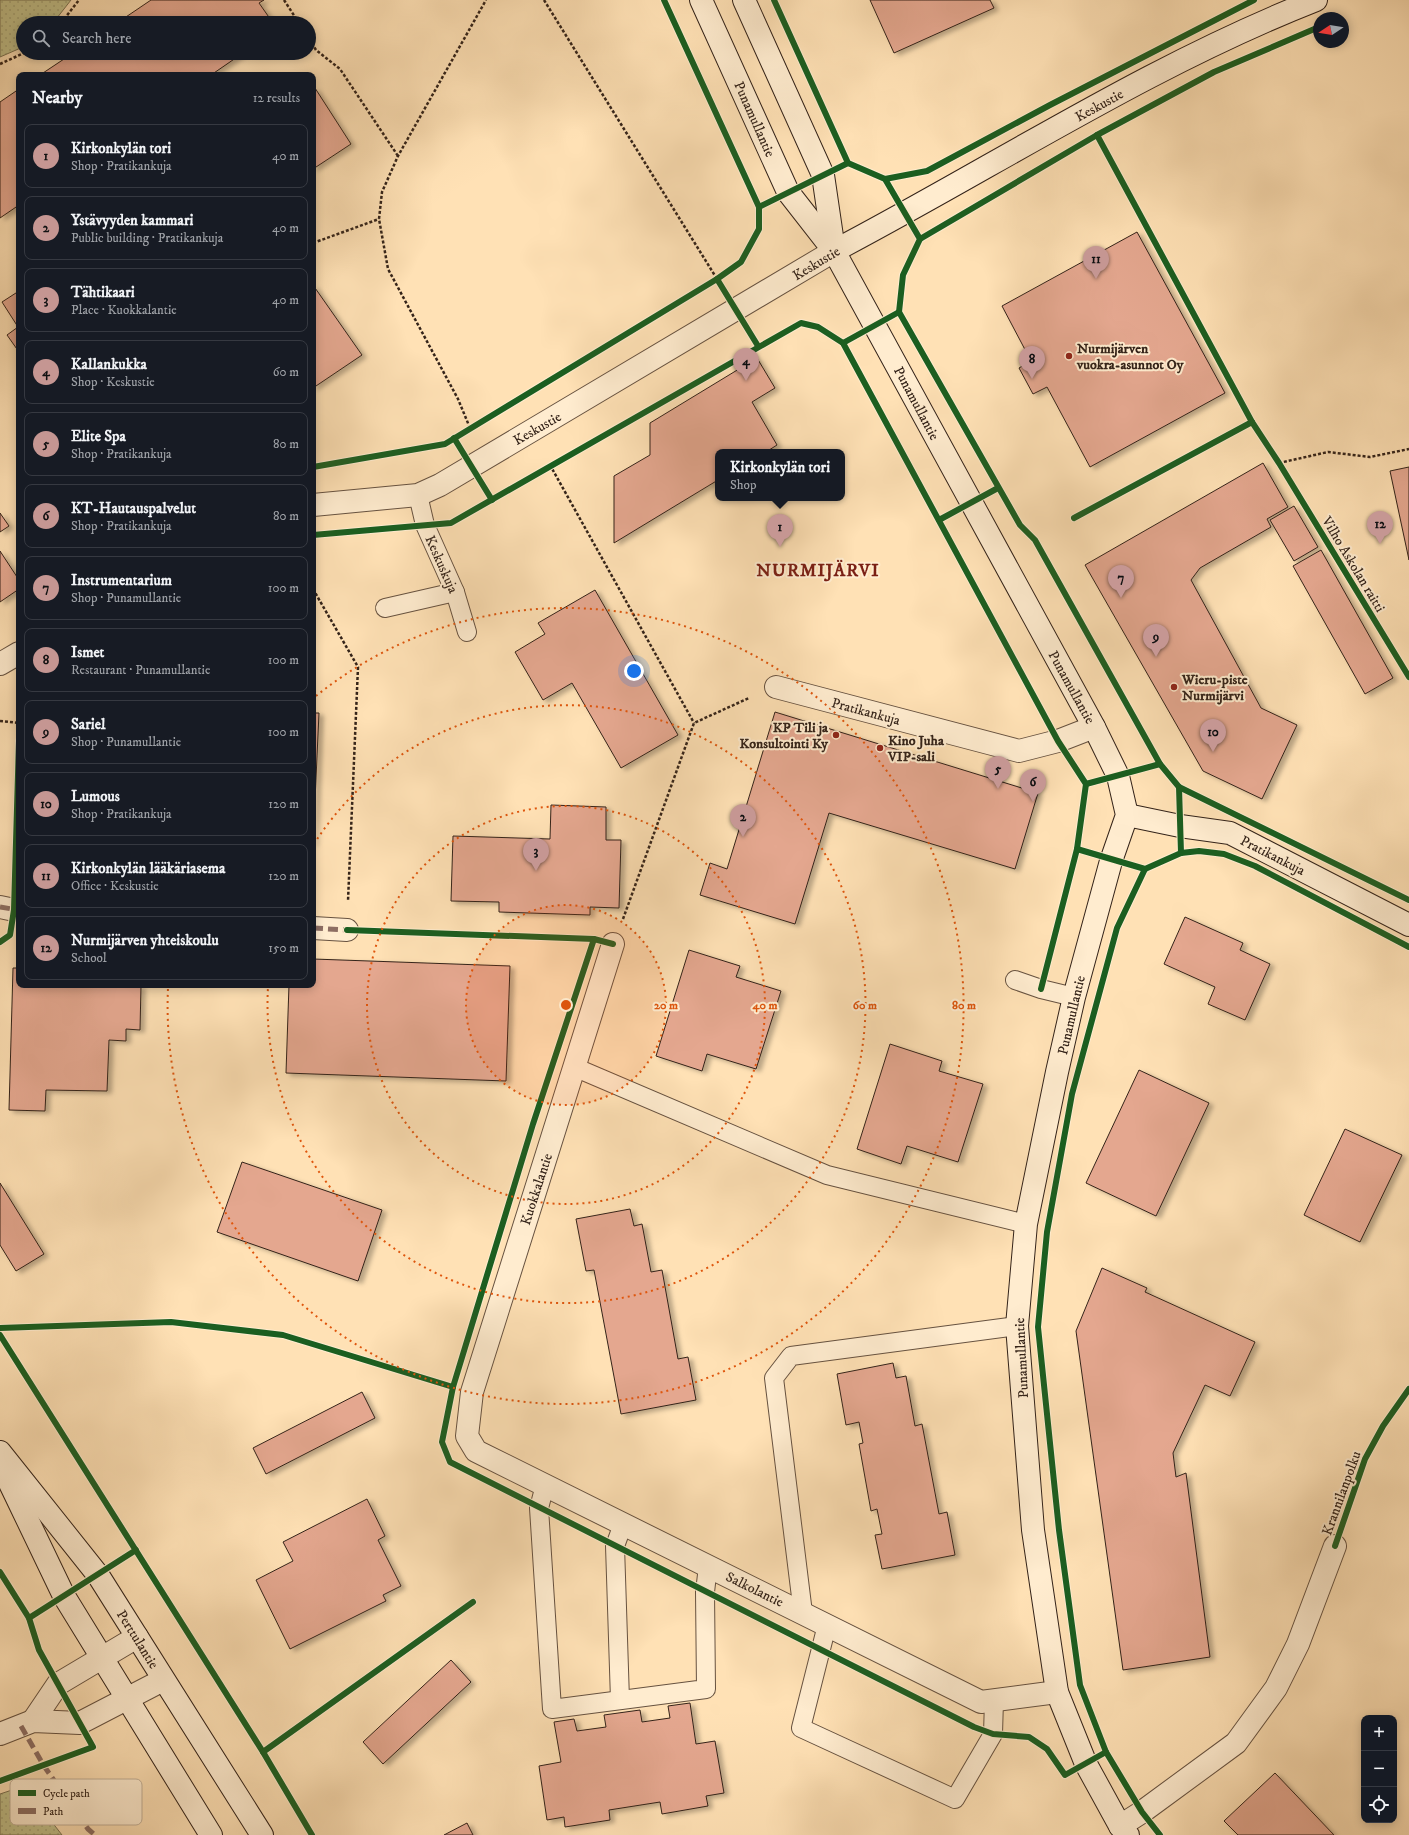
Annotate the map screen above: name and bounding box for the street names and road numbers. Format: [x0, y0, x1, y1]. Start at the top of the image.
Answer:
street label: Punamullantie [729, 79, 779, 160]
street label: Keskustie [1072, 85, 1127, 126]
street label: Keskustie [789, 243, 844, 285]
street label: Punamullantie [889, 364, 943, 444]
street label: Keskustie [510, 408, 565, 450]
street label: Vilho Askolan raitti [1317, 512, 1389, 616]
street label: Keskuskuja [420, 533, 462, 596]
street label: Punamullantie [1044, 648, 1099, 727]
street label: Pratikankuja [829, 694, 902, 730]
street label: Pratikankuja [1237, 832, 1308, 880]
street label: Punamullantie [1054, 974, 1090, 1057]
street label: Kuokkalantie [517, 1151, 557, 1227]
street label: Punamullantie [1011, 1317, 1033, 1399]
street label: Krannilanpolku [1318, 1449, 1366, 1538]
street label: Salkolantie [723, 1568, 787, 1612]
street label: Perttulantie [112, 1607, 162, 1672]

